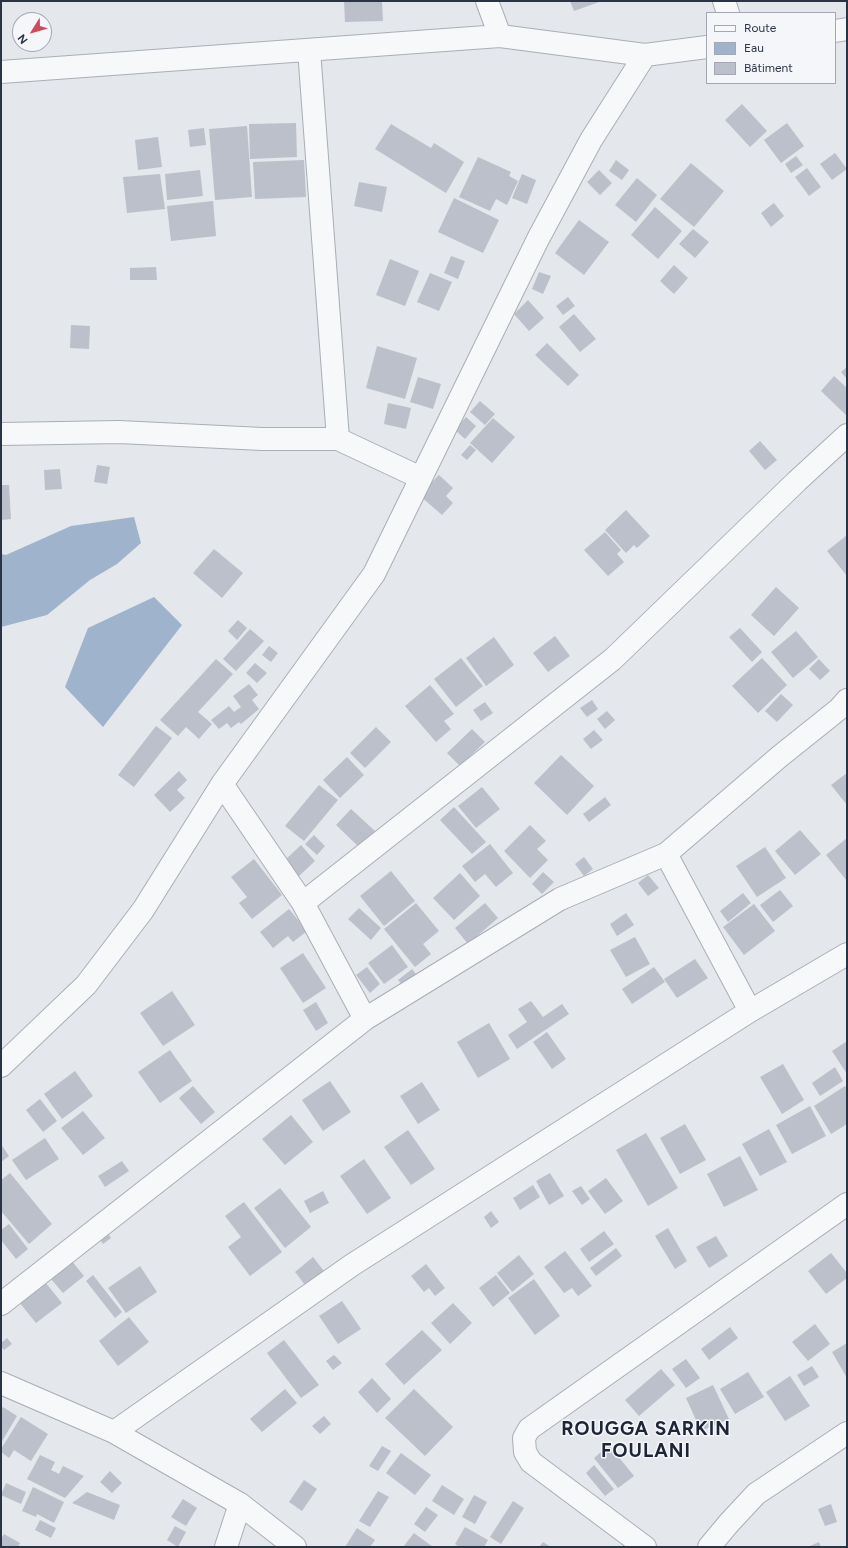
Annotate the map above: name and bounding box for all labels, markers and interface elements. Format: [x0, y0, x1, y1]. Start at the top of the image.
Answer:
north arrow [12, 12, 52, 52]
legend [706, 12, 836, 84]
text: Route [744, 21, 776, 35]
text: N [15, 32, 31, 46]
text: Eau [744, 41, 764, 55]
text: Bâtiment [744, 61, 793, 75]
district label: ROUGGA SARKIN FOULANI [561, 1418, 731, 1462]

